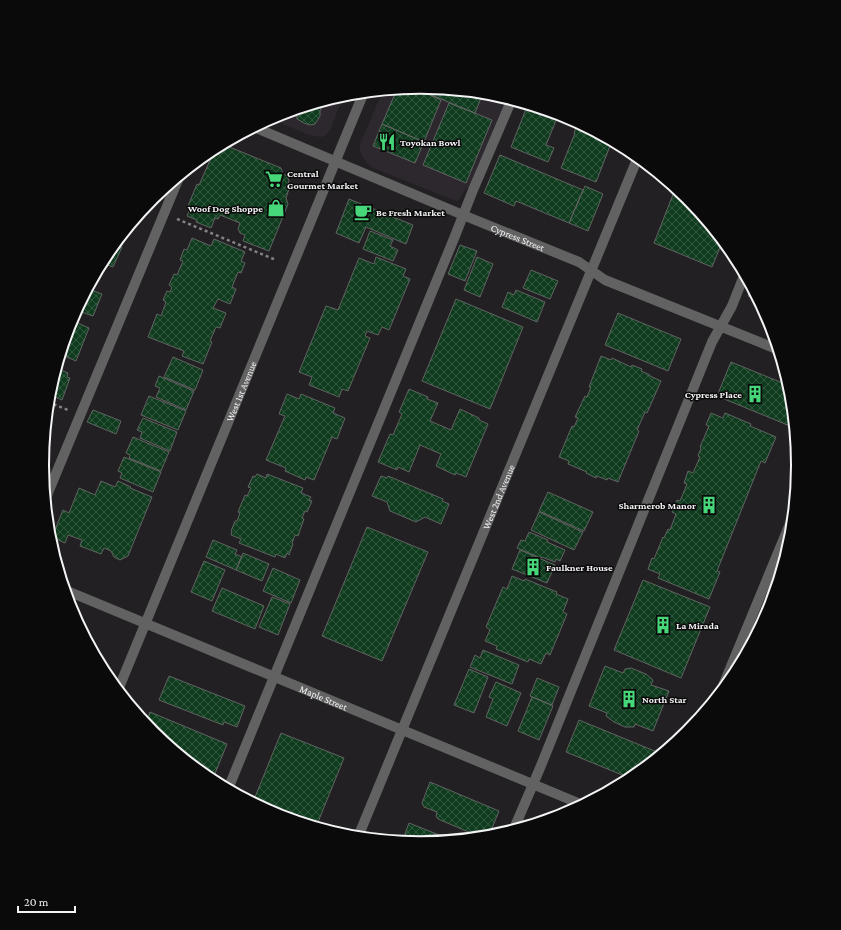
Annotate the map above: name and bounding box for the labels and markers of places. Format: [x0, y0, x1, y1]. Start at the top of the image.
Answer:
restaurant icon: Toyokan Bowl [377, 132, 397, 152]
place label: Toyokan Bowl [400, 137, 461, 148]
place label: Central Gourmet Market [287, 168, 358, 191]
supermarket icon: Central Gourmet Market [264, 169, 284, 189]
shop icon: Woof Dog Shoppe [266, 198, 286, 218]
cafe icon: Be Fresh Market [353, 202, 373, 222]
place label: Woof Dog Shoppe [187, 203, 263, 214]
place label: Be Fresh Market [376, 207, 445, 218]
building icon: Cypress Place [745, 384, 765, 404]
place label: Cypress Place [685, 389, 742, 400]
building icon: Sharmerob Manor [699, 495, 719, 515]
place label: Sharmerob Manor [618, 500, 696, 511]
building icon: Faulkner House [523, 557, 543, 577]
place label: Faulkner House [546, 562, 613, 573]
building icon: La Mirada [653, 615, 673, 635]
place label: La Mirada [676, 620, 719, 631]
building icon: North Star [619, 689, 639, 709]
place label: North Star [642, 694, 687, 705]

